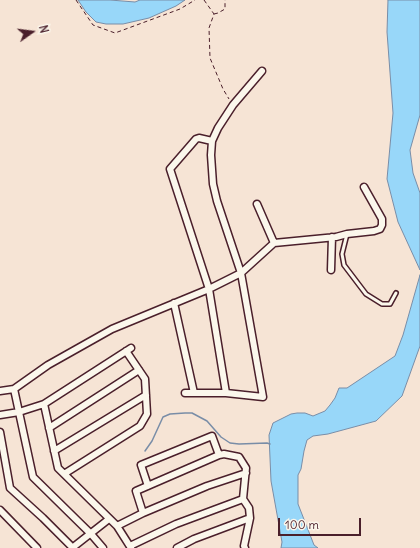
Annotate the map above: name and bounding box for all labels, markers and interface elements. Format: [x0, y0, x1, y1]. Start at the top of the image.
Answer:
north arrow [12, 12, 52, 52]
text: N [36, 24, 51, 34]
scale bar [280, 510, 363, 536]
text: 100 m [285, 517, 319, 532]

